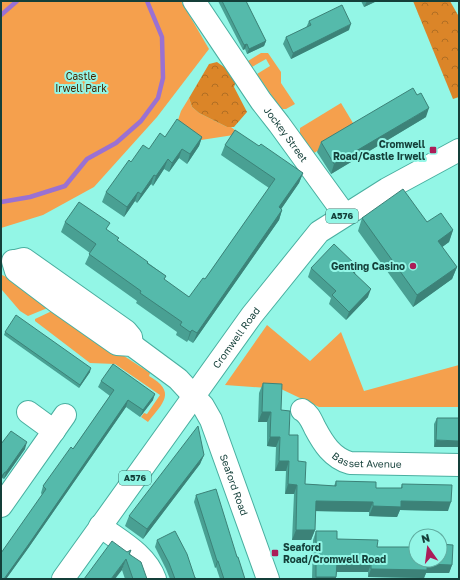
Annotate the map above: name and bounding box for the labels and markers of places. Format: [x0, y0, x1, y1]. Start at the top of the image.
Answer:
place label: Cromwell Road/Castle Irwell [333, 138, 426, 162]
marker: Cromwell Road/Castle Irwell [428, 145, 438, 155]
place label: Genting Casino [331, 260, 405, 272]
marker: Genting Casino [408, 261, 418, 271]
place label: Seaford Road/Cromwell Road [283, 541, 386, 565]
marker: Seaford Road/Cromwell Road [270, 548, 280, 558]

